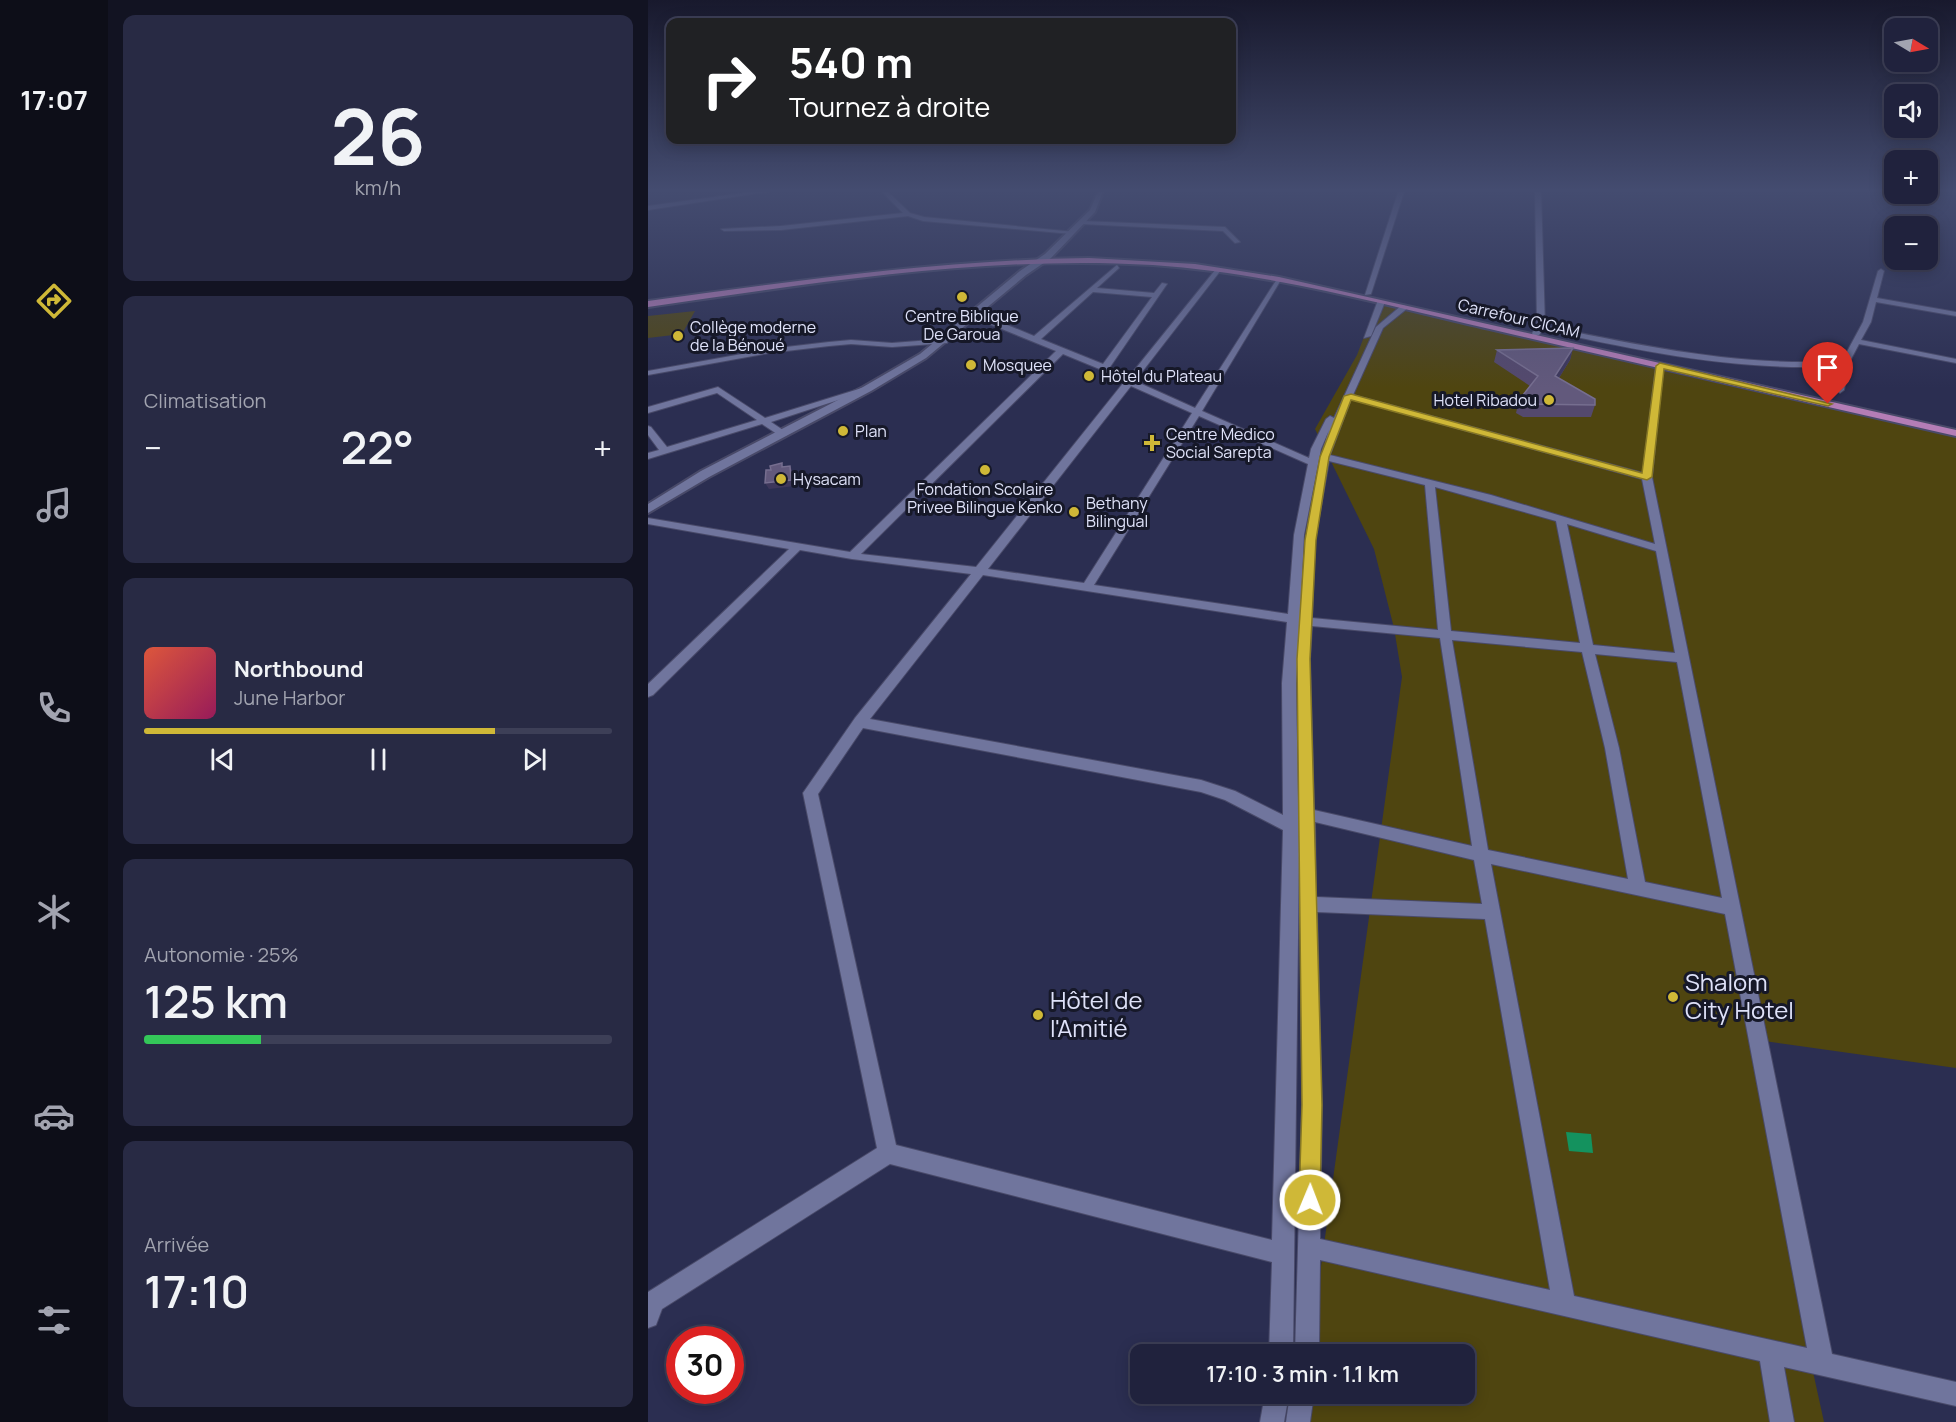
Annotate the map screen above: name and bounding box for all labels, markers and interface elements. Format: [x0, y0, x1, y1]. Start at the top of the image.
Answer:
north arrow [1884, 18, 1938, 72]
map controls [1884, 18, 1938, 270]
text: 540 m [789, 33, 913, 91]
icon: right [690, 42, 768, 120]
text: 17:07 [20, 81, 88, 118]
text: 26 [331, 82, 425, 188]
button: sound [1884, 84, 1938, 138]
text: Tournez à droite [789, 88, 990, 125]
button: + [1884, 150, 1938, 204]
text: km/h [355, 174, 401, 201]
button: − [1884, 216, 1938, 270]
icon: directions [33, 280, 75, 322]
marker: Centre Biblique De Garoua [955, 290, 969, 304]
street label: Carrefour CICAM [1456, 293, 1582, 343]
place label: Centre Biblique De Garoua [905, 305, 1019, 345]
place label: Collège moderne de la Bénoué [690, 316, 816, 356]
marker: Collège moderne de la Bénoué [671, 329, 685, 343]
pin [1802, 342, 1853, 404]
icon: arrive [1811, 351, 1844, 384]
place label: Mosquee [983, 354, 1052, 376]
marker: Mosquee [964, 358, 978, 372]
place label: Hôtel du Plateau [1101, 365, 1222, 387]
marker: Hôtel du Plateau [1082, 369, 1096, 383]
text: Climatisation [144, 387, 266, 414]
place label: Hotel Ribadou [1434, 389, 1537, 411]
marker: Hotel Ribadou [1542, 393, 1556, 407]
text: 22° [341, 416, 414, 478]
place label: Plan [855, 420, 887, 442]
place label: Centre Medico Social Sarepta [1166, 423, 1275, 463]
marker: Plan [836, 424, 850, 438]
text: − [144, 425, 162, 470]
text: + [593, 425, 612, 470]
marker: Centre Medico Social Sarepta [1143, 434, 1161, 452]
marker: Fondation Scolaire Privee Bilingue Kenko [978, 463, 992, 477]
place label: Hysacam [793, 468, 861, 490]
marker: Hysacam [774, 472, 788, 486]
place label: Fondation Scolaire Privee Bilingue Kenko [907, 478, 1063, 518]
icon: music [33, 484, 75, 526]
place label: Bethany Bilingual [1086, 492, 1148, 532]
marker: Bethany Bilingual [1067, 505, 1081, 519]
text: Northbound [234, 654, 364, 684]
text: June Harbor [234, 684, 346, 711]
icon: phone [33, 687, 75, 729]
icon: previous [206, 743, 239, 776]
icon: pause [362, 743, 395, 776]
icon: next [518, 743, 551, 776]
icon: climate [33, 891, 75, 933]
text: Autonomie · 25% [144, 941, 298, 968]
place label: Shalom City Hotel [1685, 965, 1794, 1026]
text: 125 km [144, 970, 288, 1032]
place label: Hôtel de l'Amitié [1050, 983, 1142, 1044]
marker: Shalom City Hotel [1666, 990, 1680, 1004]
marker: Hôtel de l'Amitié [1031, 1008, 1045, 1022]
icon: car [33, 1095, 75, 1137]
position arrow [1278, 1168, 1342, 1232]
text: Arrivée [144, 1231, 209, 1258]
text: 17:10 [144, 1260, 249, 1322]
icon: filters [33, 1299, 75, 1341]
speed limit sign: 30 [666, 1326, 744, 1404]
text: 17:10 · 3 min · 1.1 km [1206, 1359, 1399, 1389]

